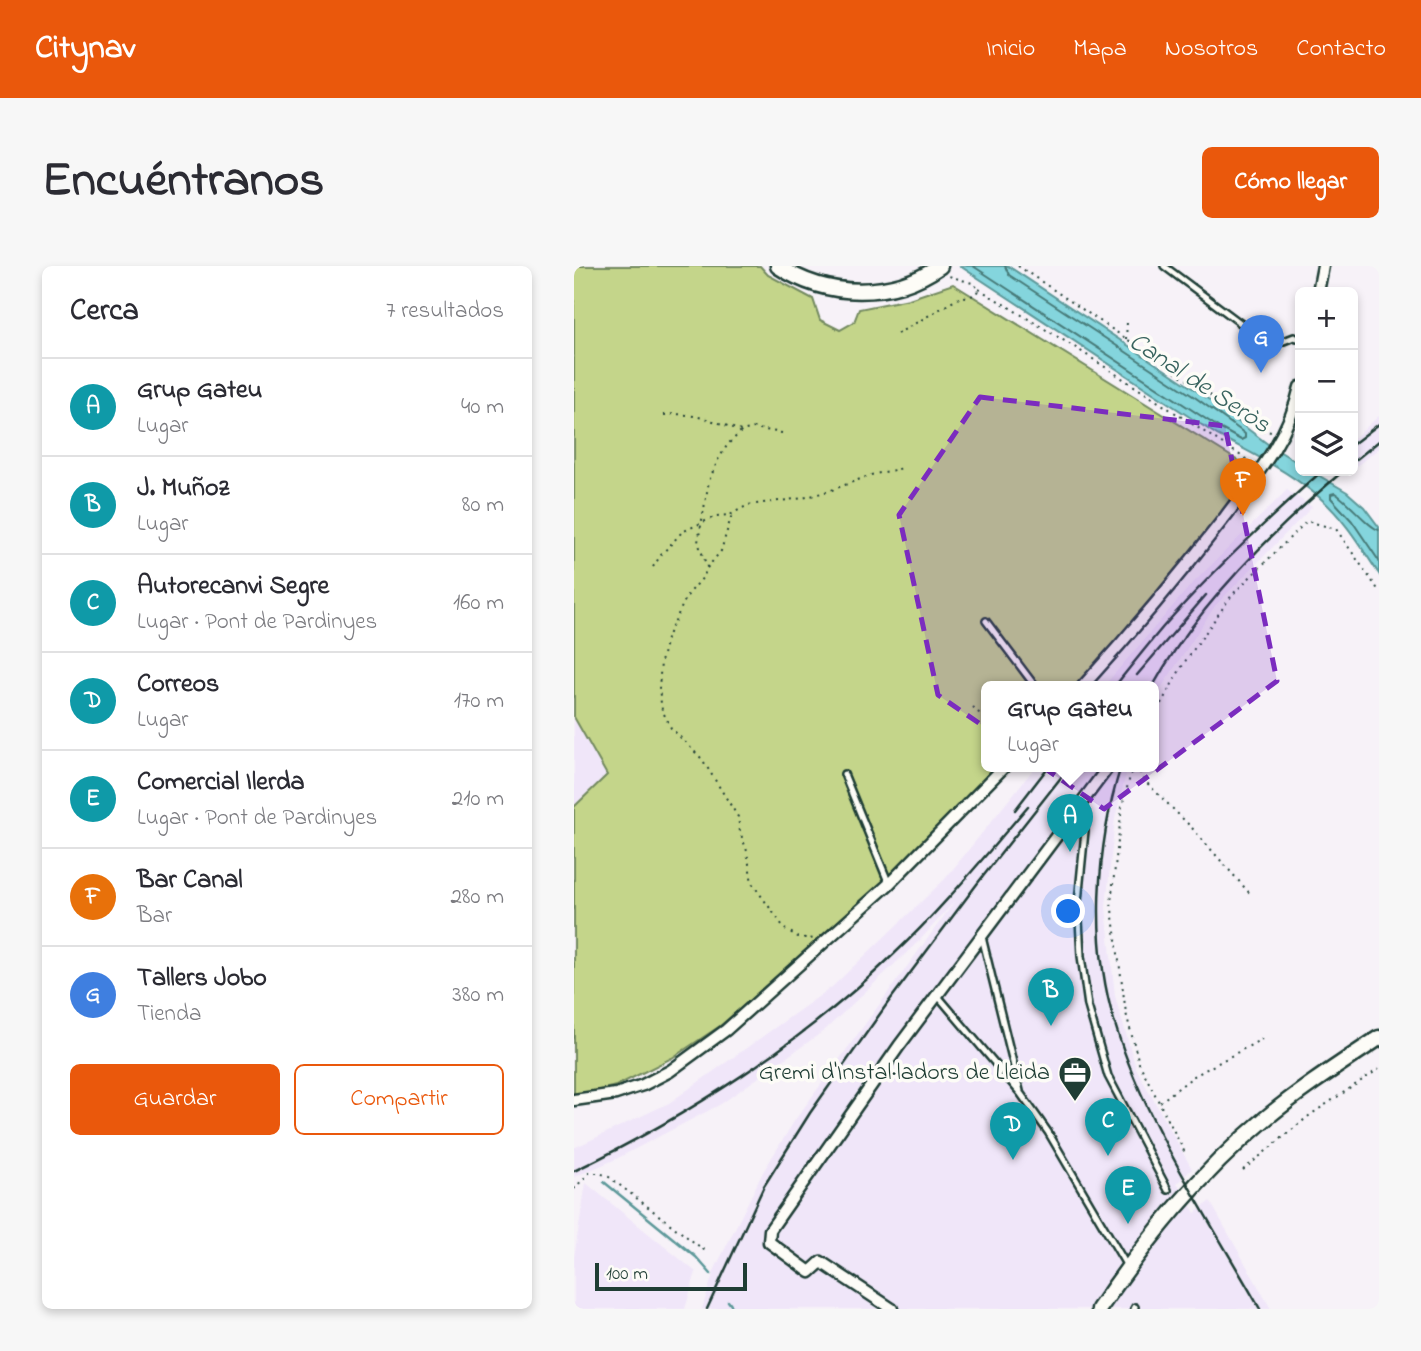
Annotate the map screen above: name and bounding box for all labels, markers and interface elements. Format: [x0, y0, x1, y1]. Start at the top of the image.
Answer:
text: Citynav [35, 25, 135, 73]
text: Inicio [986, 32, 1035, 67]
text: Mapa [1073, 32, 1127, 67]
text: Nosotros [1165, 32, 1258, 67]
text: Contacto [1296, 32, 1386, 67]
text: Encuéntranos [42, 146, 324, 218]
button: Cómo llegar [1202, 147, 1379, 218]
map controls [1295, 287, 1358, 476]
button: + [1295, 287, 1358, 350]
text: Cerca [70, 290, 139, 334]
text: 7 resultados [386, 295, 504, 328]
pin: G [1238, 315, 1284, 373]
water label: Canal de Seròs [1121, 324, 1278, 444]
button: − [1295, 350, 1358, 413]
text: Grup Gateu [137, 372, 262, 410]
text: A [86, 391, 100, 424]
text: 40 m [461, 391, 504, 424]
text: Lugar [137, 410, 189, 443]
button: layers [1295, 413, 1358, 476]
pin: F [1220, 458, 1266, 516]
text: J. Muñoz [137, 470, 229, 508]
text: B [85, 489, 101, 522]
text: 80 m [462, 489, 504, 522]
text: Lugar [137, 508, 189, 541]
text: Autorecanvi Segre [137, 568, 329, 606]
text: C [87, 587, 99, 620]
text: 160 m [453, 587, 504, 620]
text: Lugar · Pont de Pardinyes [137, 606, 377, 639]
text: Correos [137, 666, 219, 704]
popup [981, 681, 1159, 772]
text: D [85, 685, 101, 718]
text: 170 m [454, 685, 504, 718]
text: Grup Gateu [1007, 691, 1133, 729]
text: Lugar [137, 704, 189, 737]
text: Lugar [1007, 729, 1059, 762]
text: Comercial Ilerda [137, 764, 305, 802]
text: E [86, 783, 100, 816]
text: 210 m [452, 783, 504, 816]
pin: A [1047, 794, 1093, 852]
text: Lugar · Pont de Pardinyes [137, 802, 377, 835]
text: Bar Canal [137, 862, 243, 900]
text: F [86, 881, 100, 914]
text: 280 m [450, 881, 504, 914]
your location [1051, 894, 1085, 928]
text: Bar [137, 900, 172, 933]
text: Tallers Jobo [137, 960, 267, 998]
pin: B [1028, 968, 1074, 1026]
text: G [86, 979, 100, 1012]
text: 380 m [452, 979, 504, 1012]
text: Tienda [137, 998, 201, 1031]
office icon: Gremi d'Instal·ladors de Lleida [1056, 1054, 1094, 1103]
place label: Gremi d'Instal·ladors de Lleida [759, 1056, 1050, 1091]
button: Guardar [70, 1064, 280, 1135]
button: Compartir [294, 1064, 504, 1135]
pin: C [1085, 1098, 1131, 1156]
pin: D [990, 1102, 1036, 1160]
pin: E [1105, 1166, 1151, 1224]
scale bar [595, 1260, 747, 1292]
text: 100 m [606, 1261, 648, 1288]

